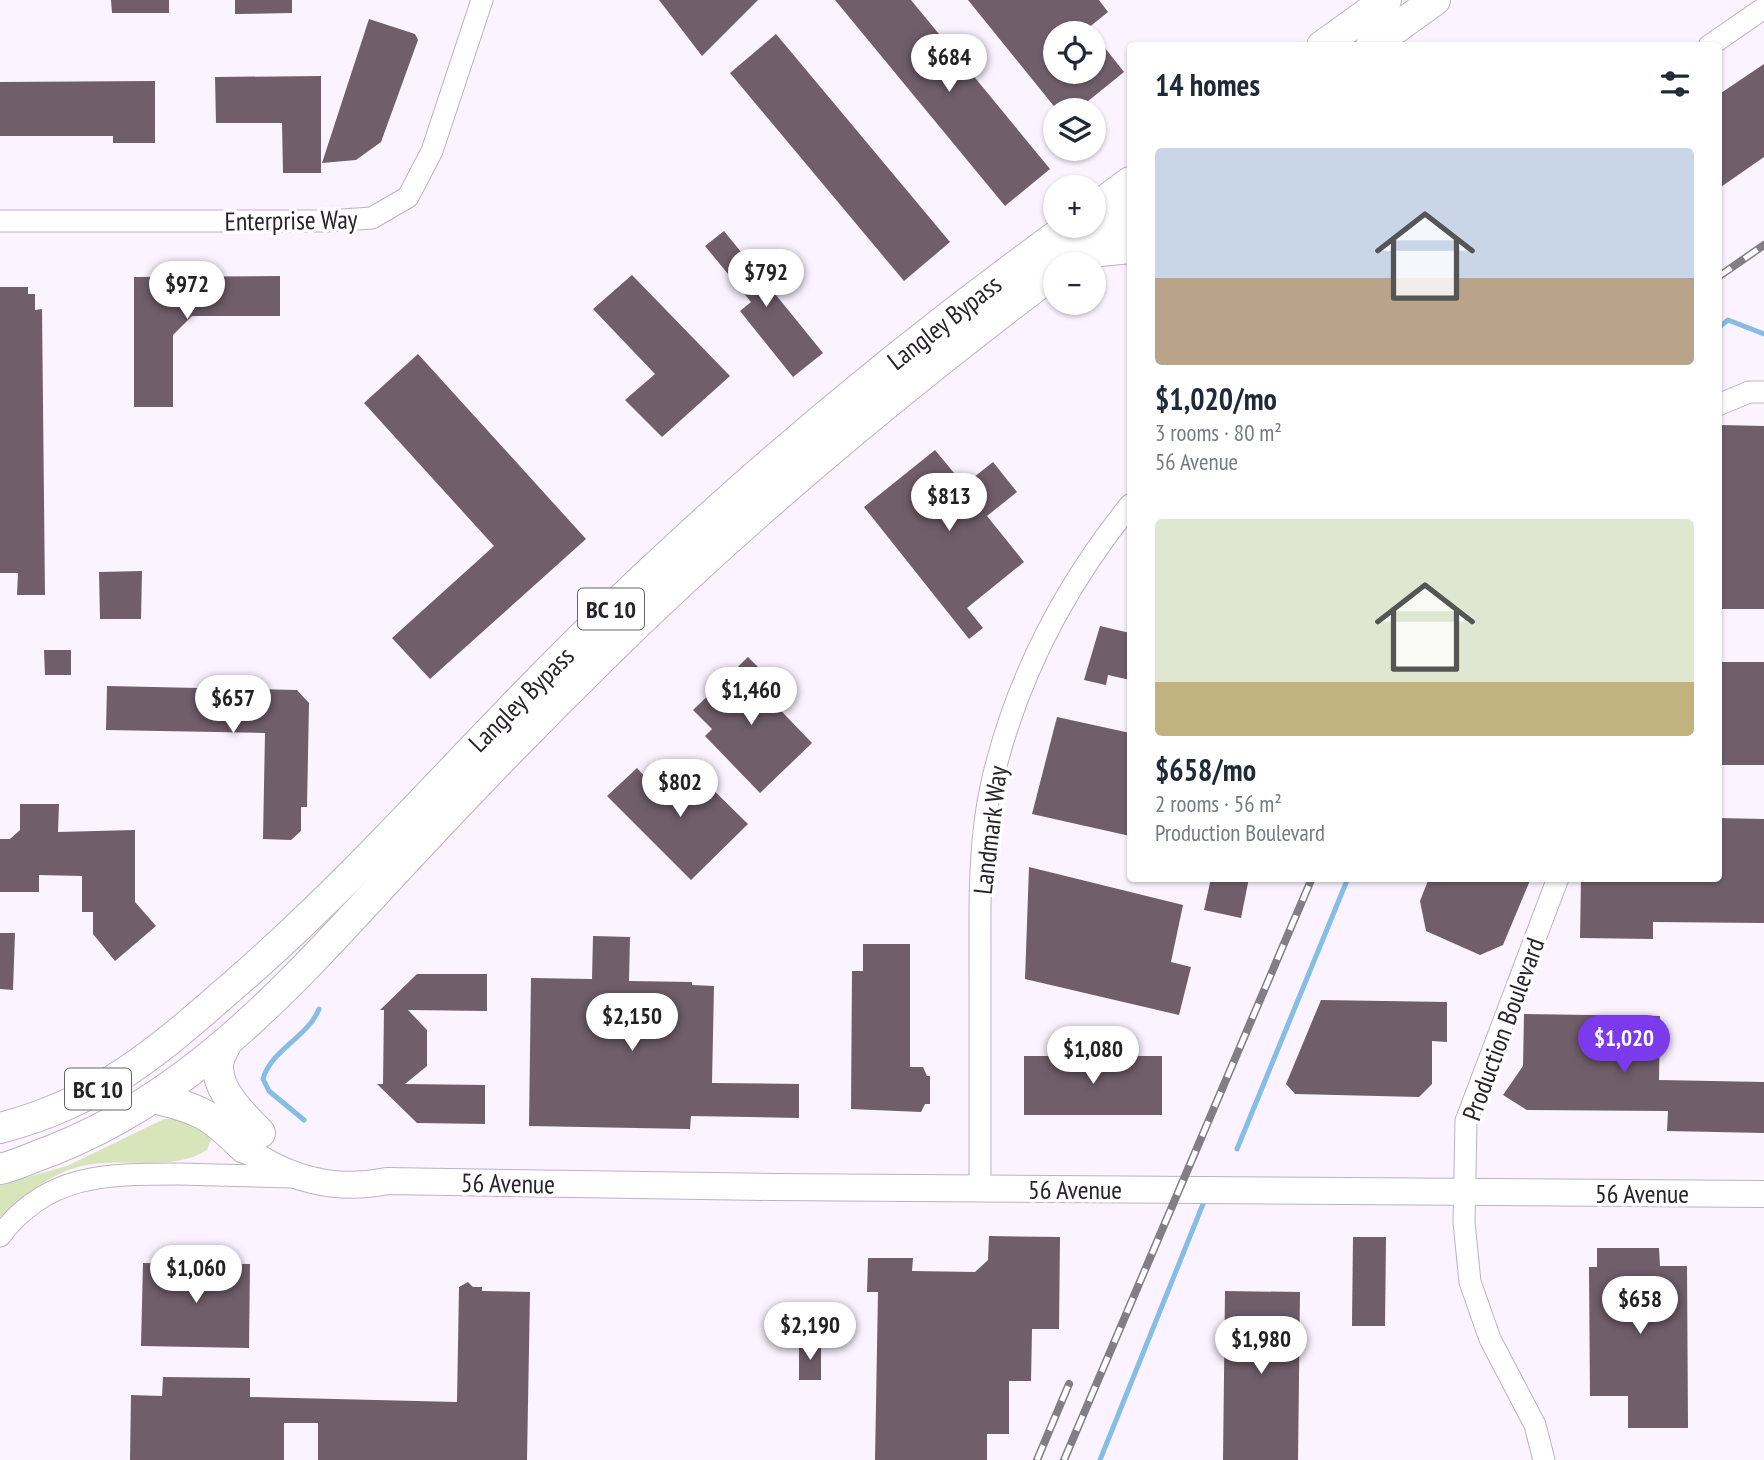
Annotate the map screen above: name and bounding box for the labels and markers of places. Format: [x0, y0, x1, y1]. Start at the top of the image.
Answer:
pin: $684 [908, 34, 990, 94]
pin: $792 [725, 250, 807, 309]
pin: $972 [146, 262, 228, 321]
pin: $813 [908, 474, 990, 533]
pin: $1,460 [694, 668, 808, 727]
pin: $657 [192, 676, 274, 735]
pin: $802 [639, 760, 721, 819]
pin: $2,150 [575, 993, 689, 1053]
pin: $1,020 [1567, 1016, 1681, 1075]
pin: $1,080 [1036, 1026, 1150, 1086]
pin: $1,060 [139, 1246, 253, 1305]
pin: $658 [1599, 1276, 1681, 1336]
pin: $2,190 [753, 1302, 867, 1362]
pin: $1,980 [1204, 1316, 1318, 1376]

